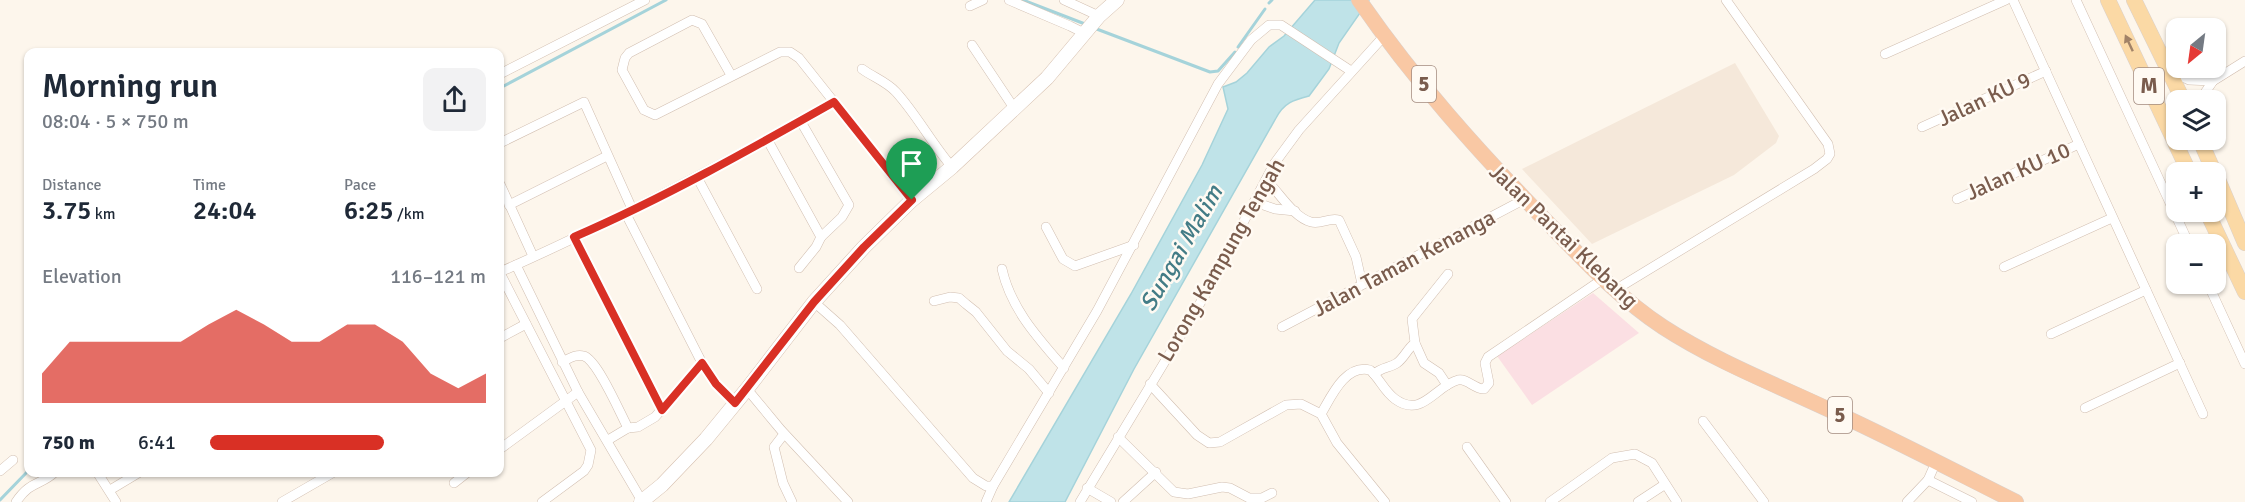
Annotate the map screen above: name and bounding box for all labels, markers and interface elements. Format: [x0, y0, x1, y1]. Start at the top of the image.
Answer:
north arrow [2166, 18, 2226, 78]
map controls [2166, 18, 2226, 294]
one-way arrow [2124, 35, 2133, 52]
text: Morning run [42, 66, 218, 107]
road number: 5 [1412, 66, 1436, 102]
street label: Jalan KU 9 [1933, 66, 2035, 132]
button: share [423, 68, 486, 131]
road number: M [2134, 68, 2164, 104]
button: layers [2166, 90, 2226, 150]
text: 08:04 · 5 × 750 m [42, 109, 189, 134]
street label: Jalan KU 10 [1962, 136, 2074, 206]
pin [886, 138, 937, 200]
icon: arrive [895, 147, 928, 180]
street label: Lorong Kampung Tengah [1152, 153, 1290, 367]
street label: Jalan Pantai Klebang [1484, 158, 1644, 314]
button: + [2166, 162, 2226, 222]
text: Distance [42, 175, 102, 195]
text: Time [193, 175, 226, 195]
text: Pace [344, 175, 376, 195]
water label: Sungai Malim [1133, 179, 1230, 316]
text: 3.75 [42, 195, 91, 227]
text: 24:04 [193, 195, 257, 227]
text: 6:25 [344, 195, 393, 227]
text: km [91, 204, 116, 224]
text: /km [393, 204, 425, 224]
street label: Jalan Taman Kenanga [1308, 204, 1500, 322]
button: − [2166, 234, 2226, 294]
text: Elevation [42, 264, 122, 289]
text: 116–121 m [390, 264, 486, 289]
road number: 5 [1828, 397, 1852, 433]
text: 750 m [42, 430, 95, 455]
text: 6:41 [138, 430, 176, 455]

